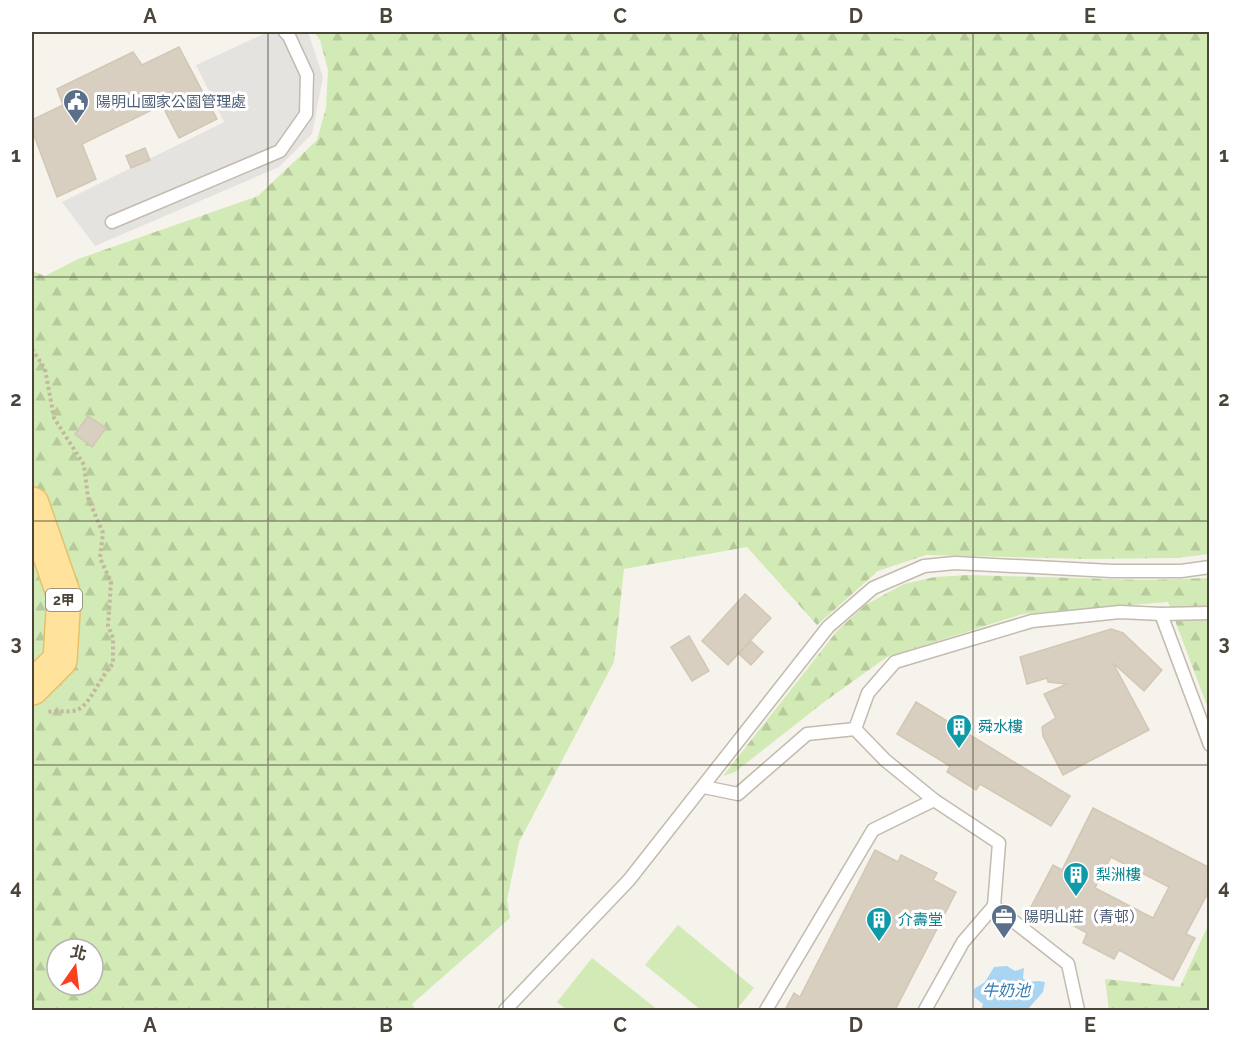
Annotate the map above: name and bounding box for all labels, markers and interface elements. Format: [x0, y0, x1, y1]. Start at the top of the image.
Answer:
text: A [143, 4, 157, 28]
text: B [379, 4, 393, 28]
text: C [613, 4, 627, 28]
text: D [849, 4, 863, 28]
text: E [1084, 4, 1096, 28]
public building icon: 陽明山國家公園管理處 [61, 87, 91, 125]
place label: 陽明山國家公園管理處 [96, 93, 246, 111]
text: 1 [11, 143, 21, 167]
text: 1 [1219, 143, 1229, 167]
text: 2 [10, 387, 22, 411]
text: 2 [1218, 387, 1230, 411]
road number: 2甲 [46, 589, 82, 611]
text: 3 [10, 631, 22, 655]
text: 3 [1218, 631, 1230, 655]
building icon: 舜水樓 [944, 712, 974, 750]
place label: 舜水樓 [978, 718, 1023, 736]
building icon: 梨洲樓 [1061, 860, 1091, 898]
place label: 梨洲樓 [1096, 866, 1141, 884]
text: 4 [10, 875, 22, 899]
text: 4 [1218, 875, 1230, 899]
office icon: 陽明山莊（青邨） [989, 902, 1019, 940]
building icon: 介壽堂 [864, 905, 894, 943]
place label: 陽明山莊（青邨） [1024, 908, 1144, 926]
place label: 介壽堂 [898, 911, 943, 929]
north arrow [45, 937, 105, 997]
text: 北 [68, 942, 89, 964]
water label: 牛奶池 [982, 981, 1032, 1000]
text: A [143, 1013, 157, 1037]
text: B [379, 1013, 393, 1037]
text: C [613, 1013, 627, 1037]
text: D [849, 1013, 863, 1037]
text: E [1084, 1013, 1096, 1037]

